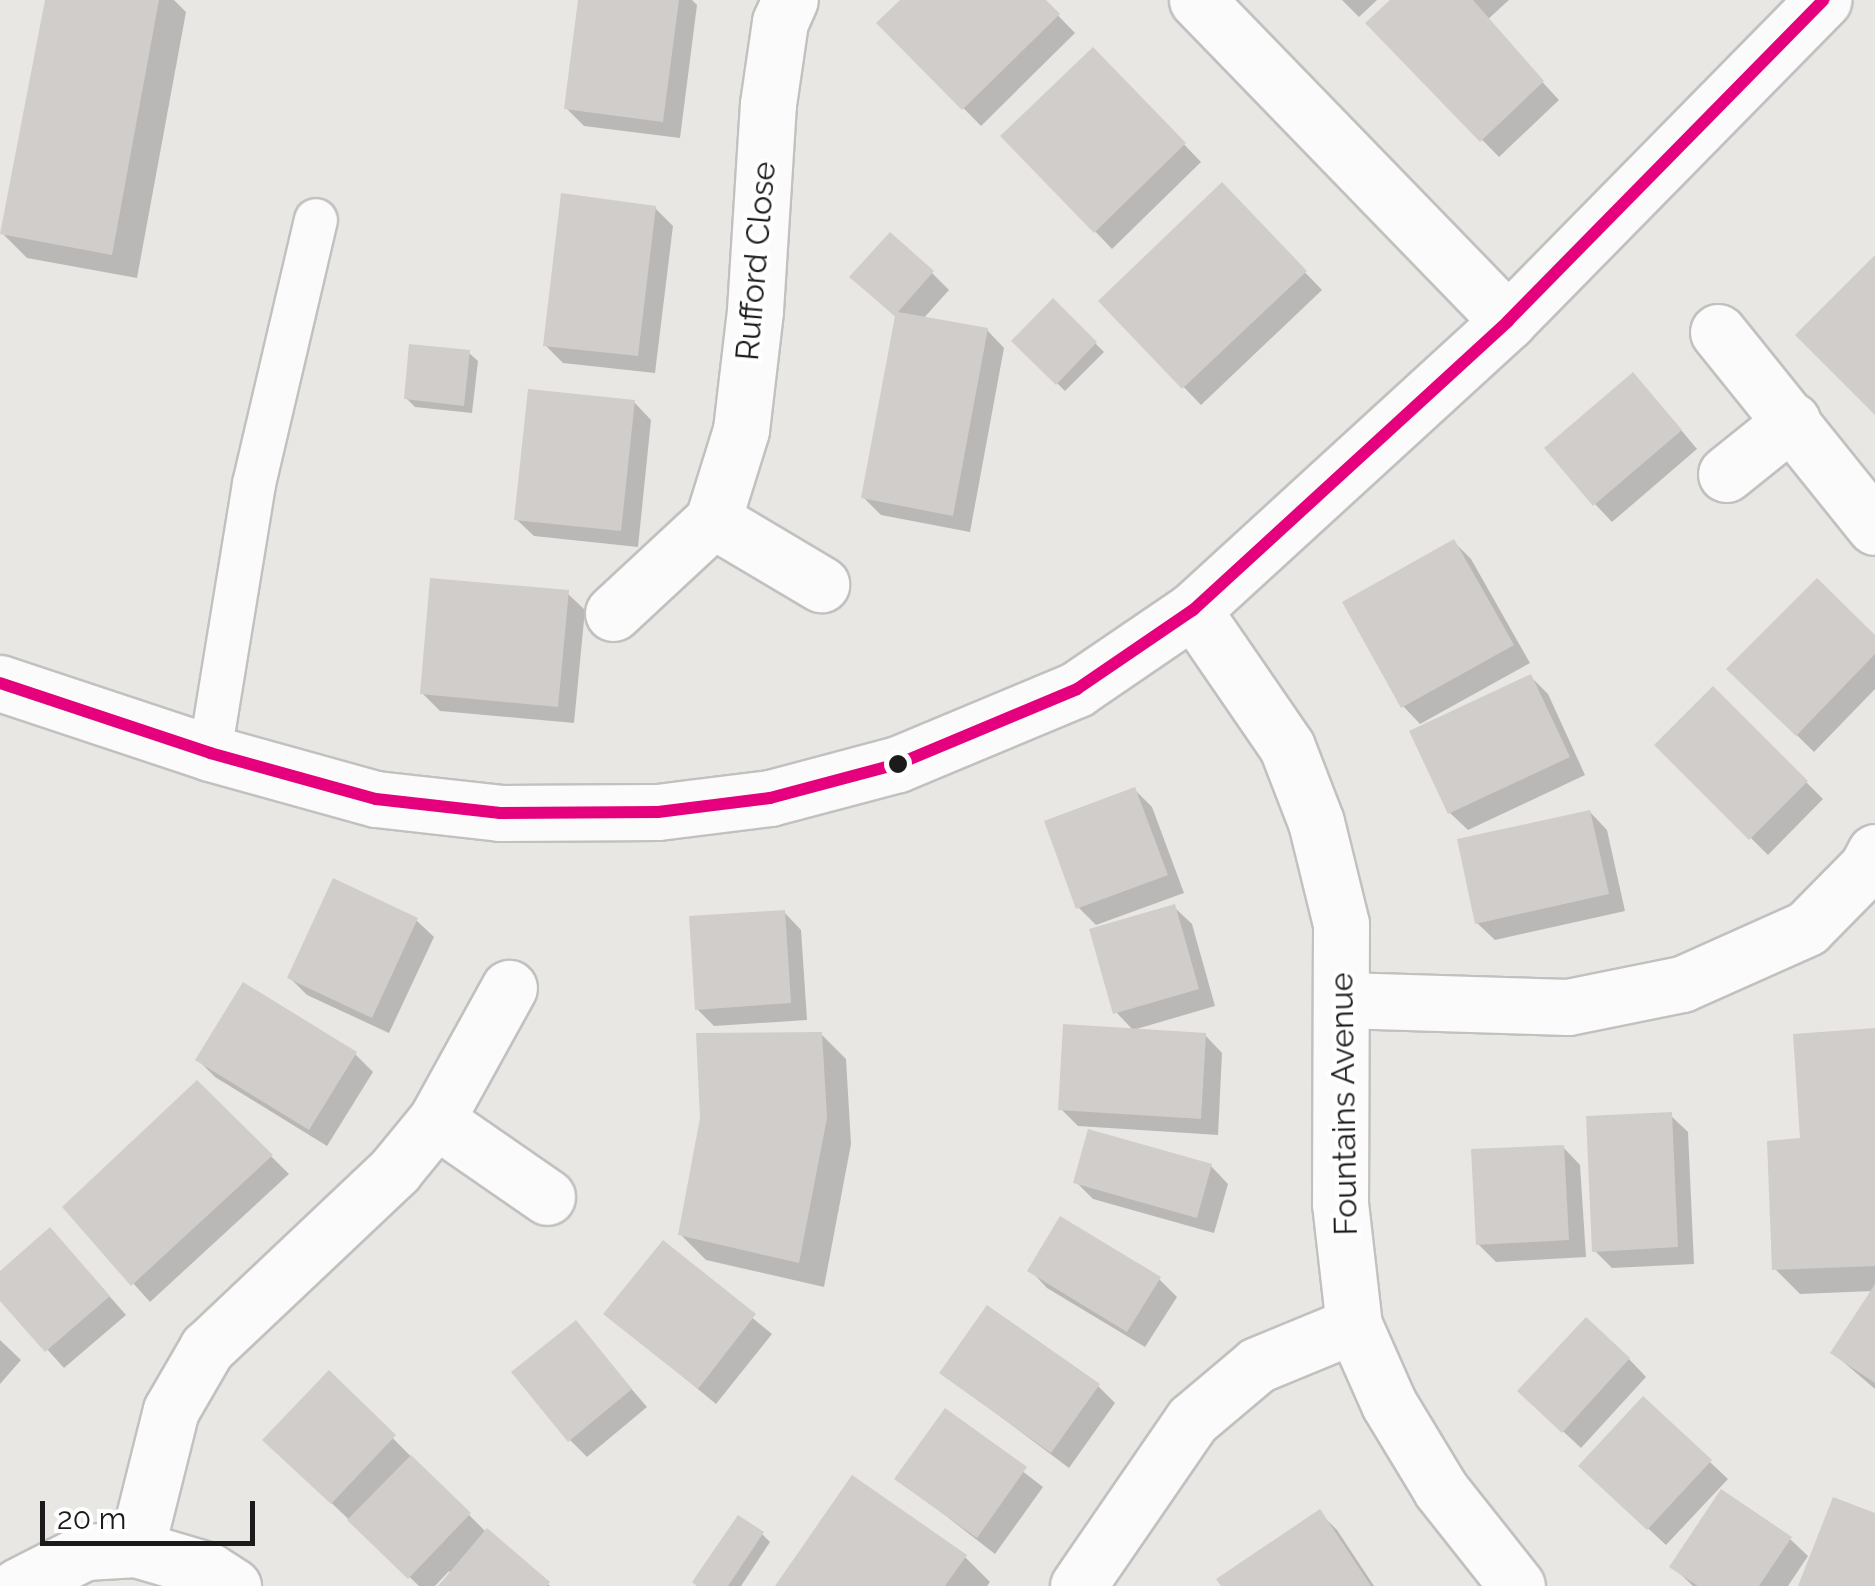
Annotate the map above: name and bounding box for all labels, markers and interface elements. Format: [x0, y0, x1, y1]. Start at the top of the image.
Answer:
street label: Rufford Close [728, 160, 784, 362]
unlabelled marker [888, 754, 908, 774]
street label: Fountains Avenue [1322, 972, 1366, 1236]
scale bar [45, 1481, 260, 1543]
text: 20 m [57, 1501, 126, 1536]

